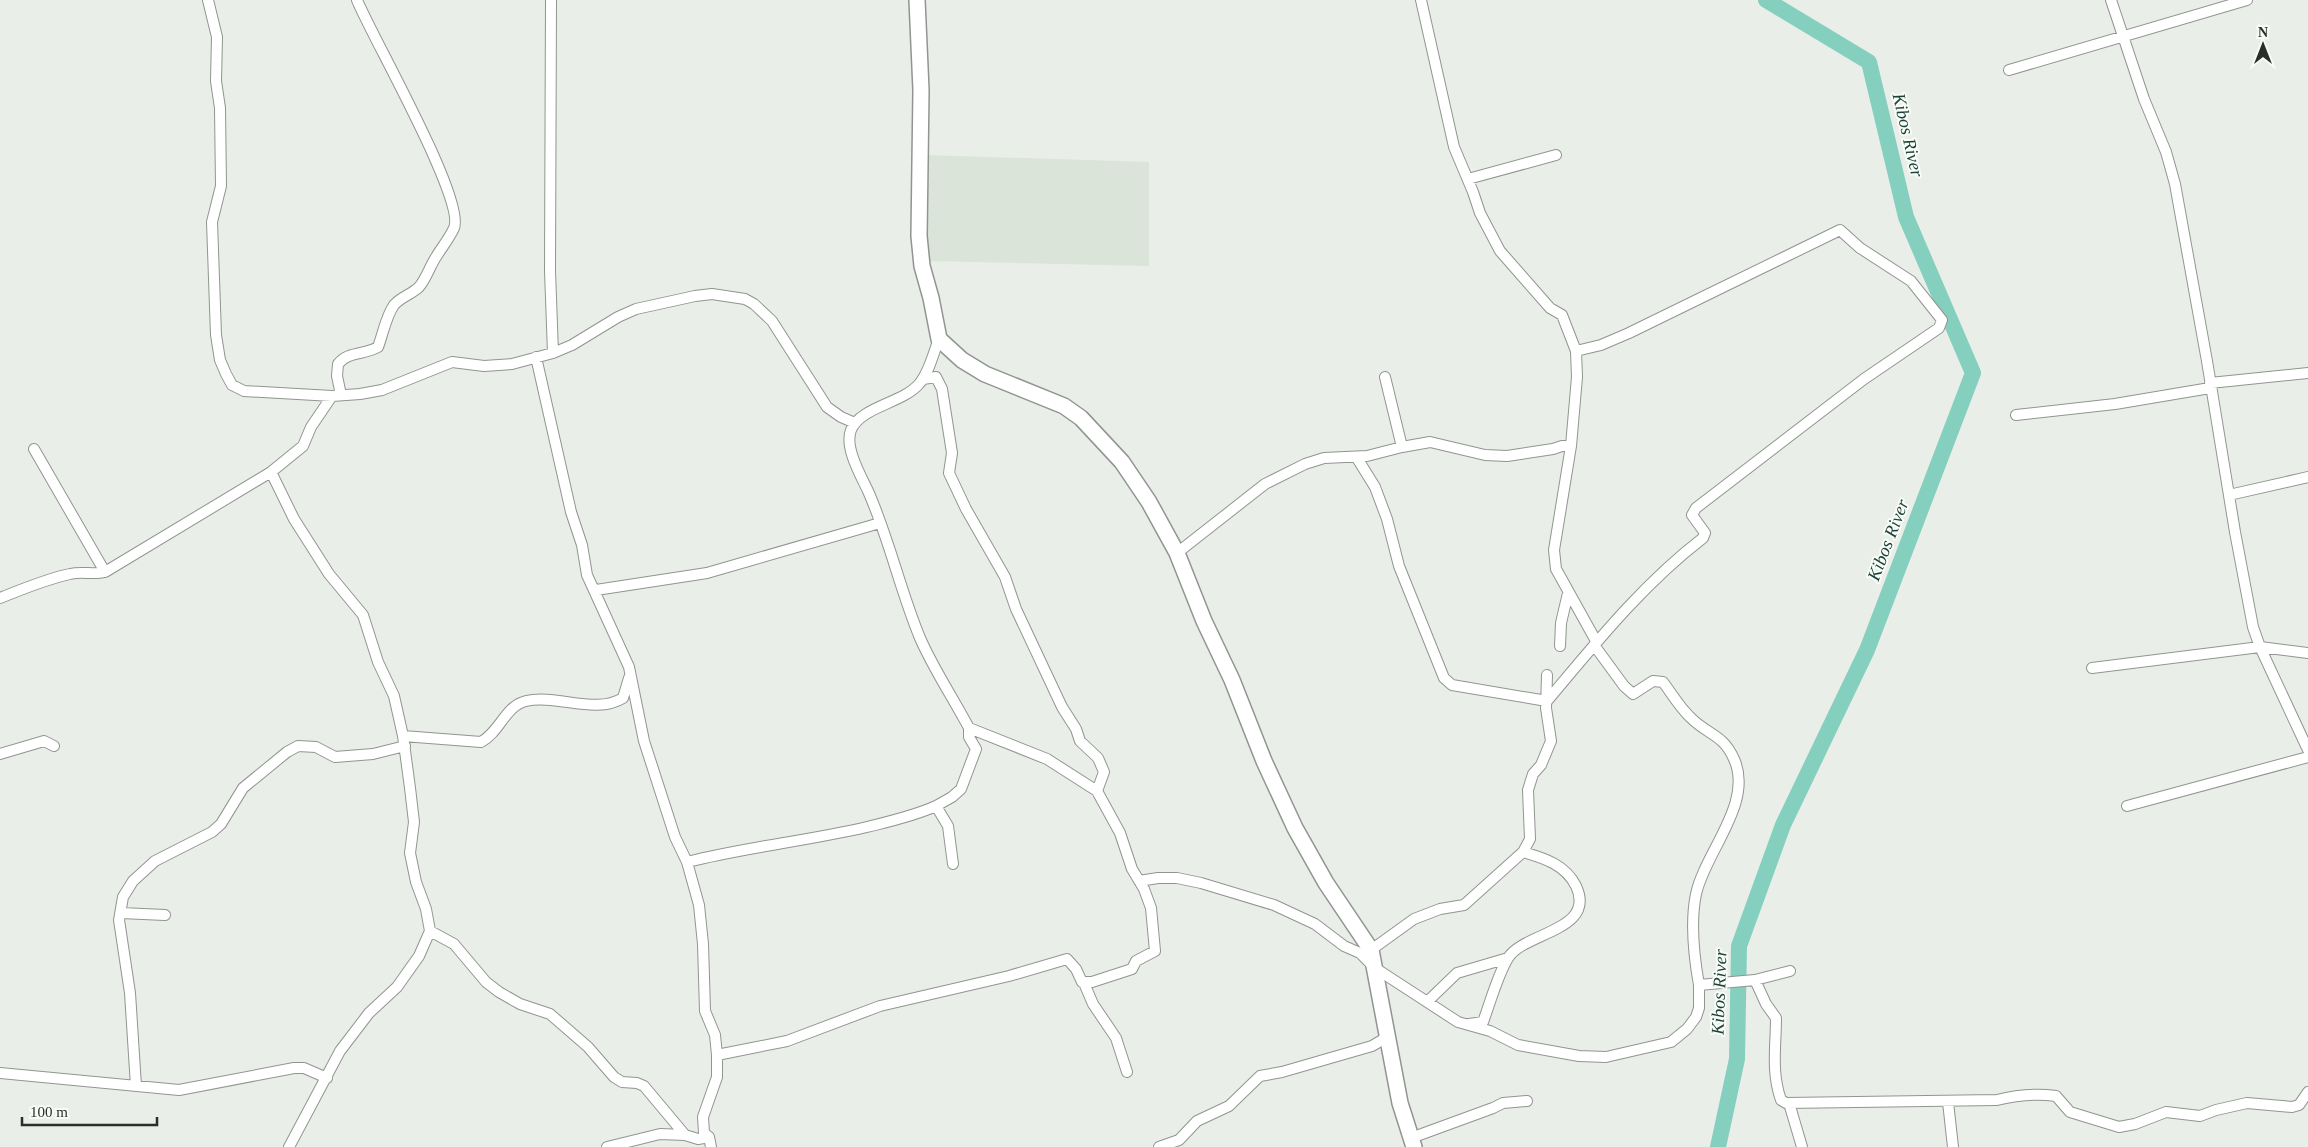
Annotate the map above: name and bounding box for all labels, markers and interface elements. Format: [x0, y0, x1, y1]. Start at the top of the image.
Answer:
north arrow [2238, 20, 2288, 70]
text: N [2258, 25, 2268, 40]
water label: Kibos River [1888, 90, 1928, 180]
water label: Kibos River [1863, 496, 1913, 584]
water label: Kibos River [1707, 948, 1731, 1036]
scale bar [22, 1094, 158, 1126]
text: 100 m [30, 1104, 68, 1120]

